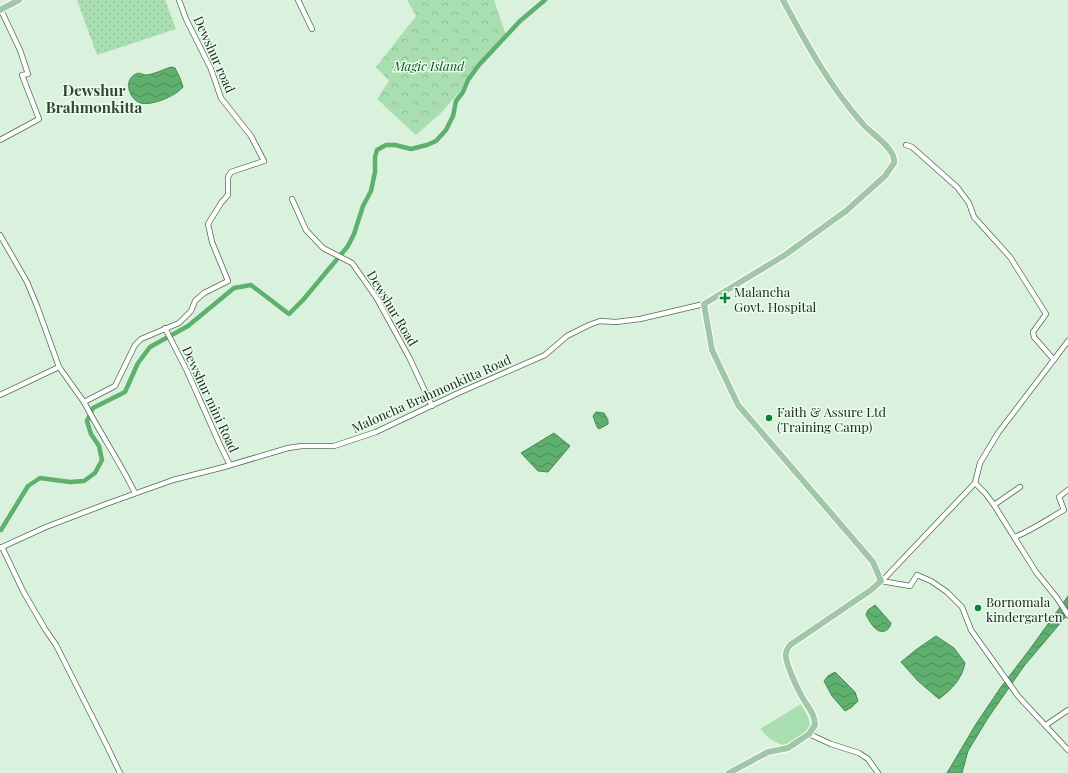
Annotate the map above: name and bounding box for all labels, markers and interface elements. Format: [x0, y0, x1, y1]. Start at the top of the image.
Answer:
street label: Dewshur road [191, 13, 240, 95]
park label: Magic Island [393, 57, 465, 74]
district label: Dewshur Brahmonkitta [46, 80, 143, 117]
street label: Dewshur Road [364, 267, 422, 349]
place label: Malancha Govt. Hospital [734, 283, 817, 315]
marker: Malancha Govt. Hospital [719, 292, 731, 304]
street label: Dewshur mini Road [179, 343, 243, 455]
street label: Maloncha Brahmonkitta Road [349, 350, 514, 436]
place label: Faith & Assure Ltd (Training Camp) [777, 403, 887, 435]
marker: Faith & Assure Ltd (Training Camp) [764, 413, 774, 423]
place label: Bornomala kindergarten [986, 593, 1063, 625]
marker: Bornomala kindergarten [973, 603, 983, 613]

